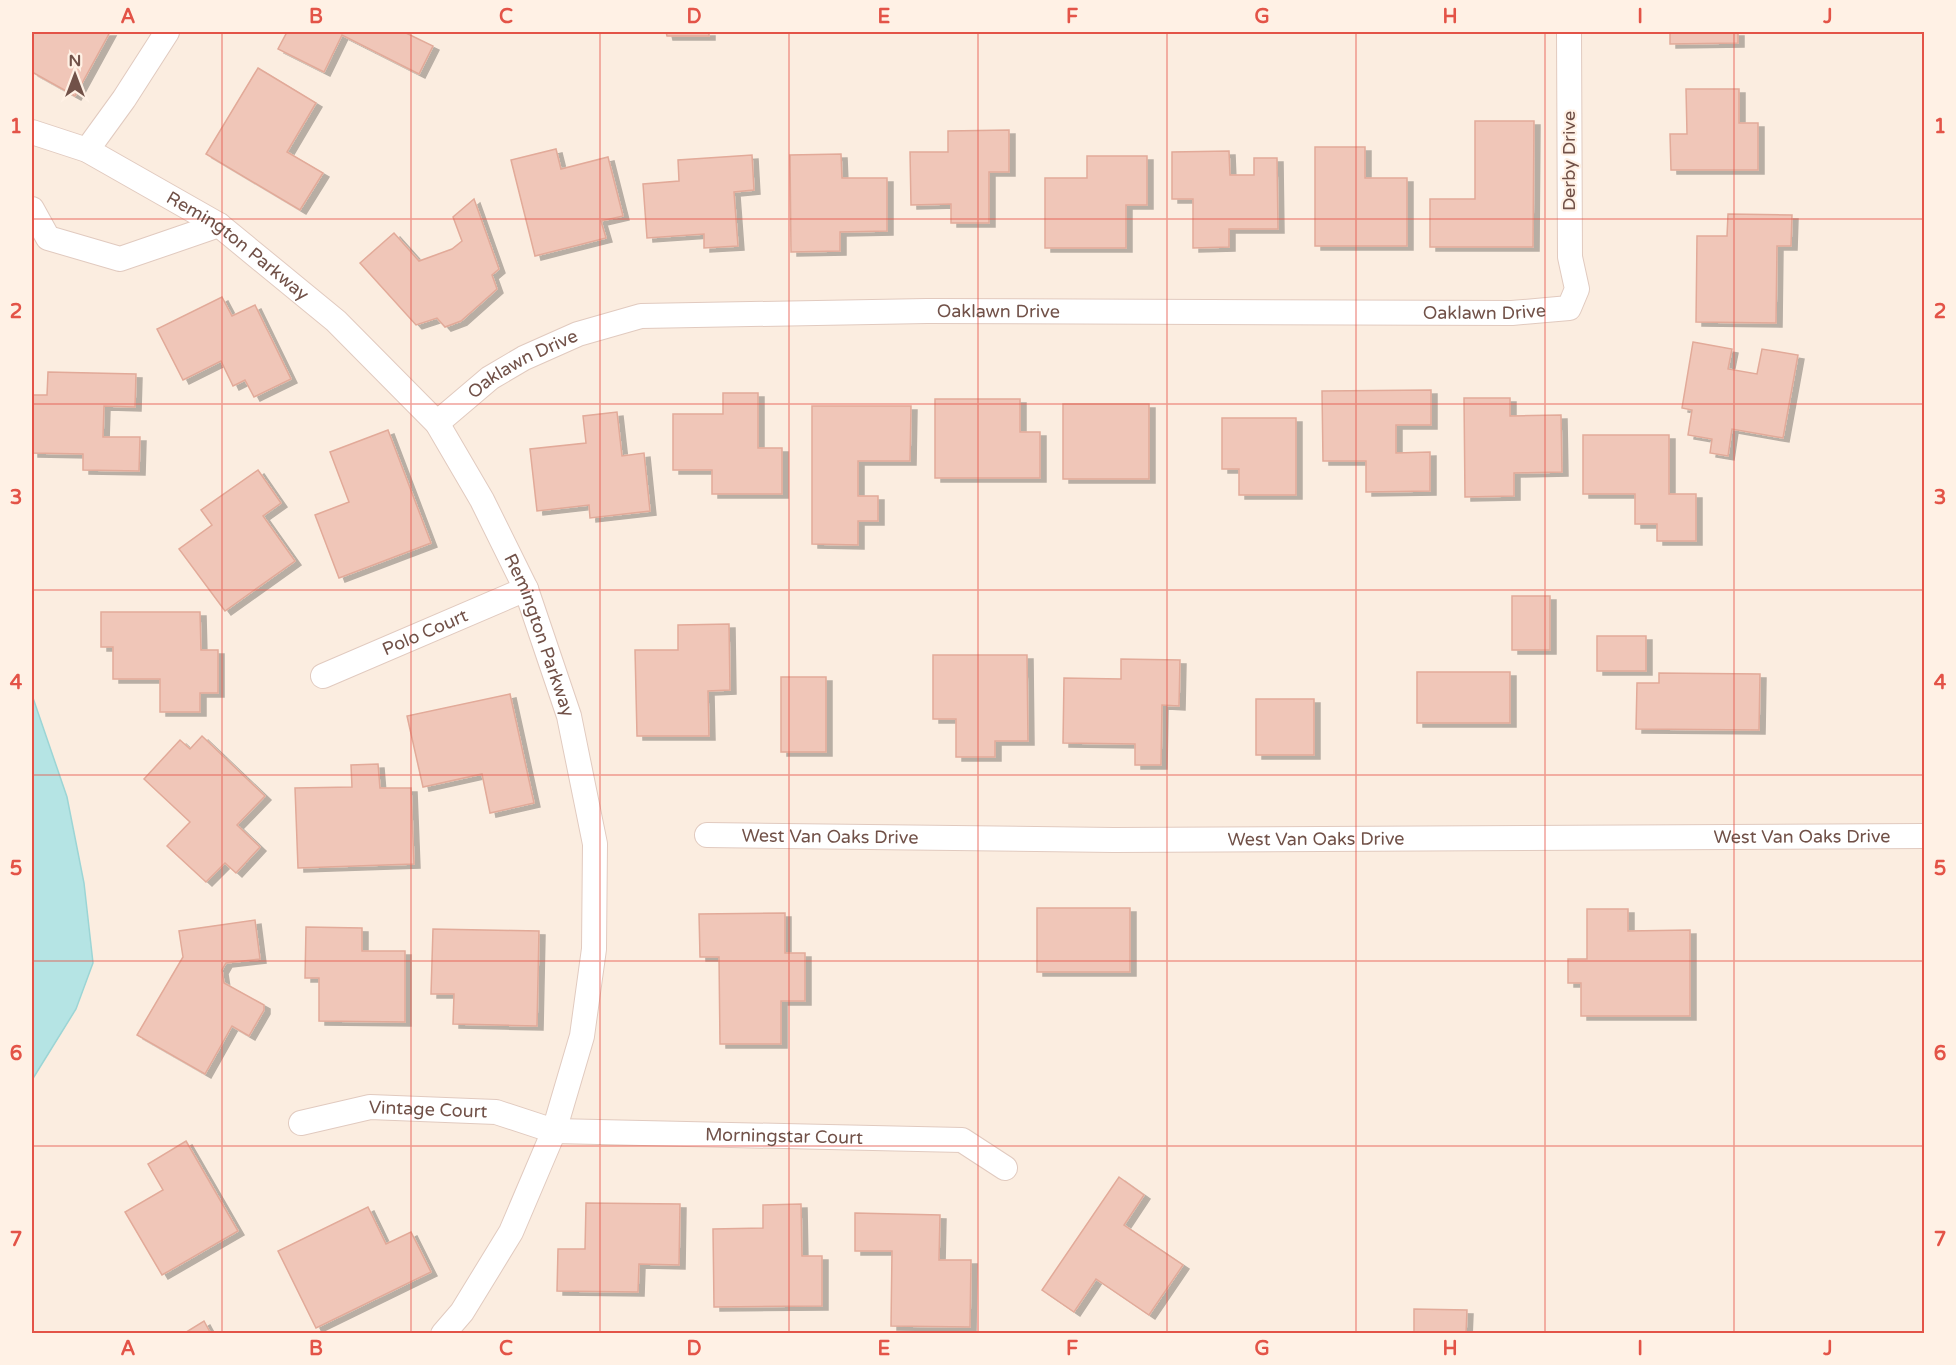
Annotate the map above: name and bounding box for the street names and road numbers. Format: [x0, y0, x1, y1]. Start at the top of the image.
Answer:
street label: Derby Drive [1558, 111, 1580, 211]
street label: Remington Parkway [163, 186, 314, 306]
street label: Oaklawn Drive [1423, 299, 1547, 324]
street label: Oaklawn Drive [937, 300, 1060, 322]
street label: Oaklawn Drive [463, 325, 581, 403]
street label: Remington Parkway [499, 550, 579, 720]
street label: Polo Court [379, 604, 471, 660]
street label: West Van Oaks Drive [741, 824, 919, 849]
street label: West Van Oaks Drive [1713, 825, 1891, 848]
street label: West Van Oaks Drive [1227, 828, 1405, 850]
street label: Vintage Court [368, 1096, 488, 1123]
street label: Morningstar Court [705, 1123, 863, 1149]

